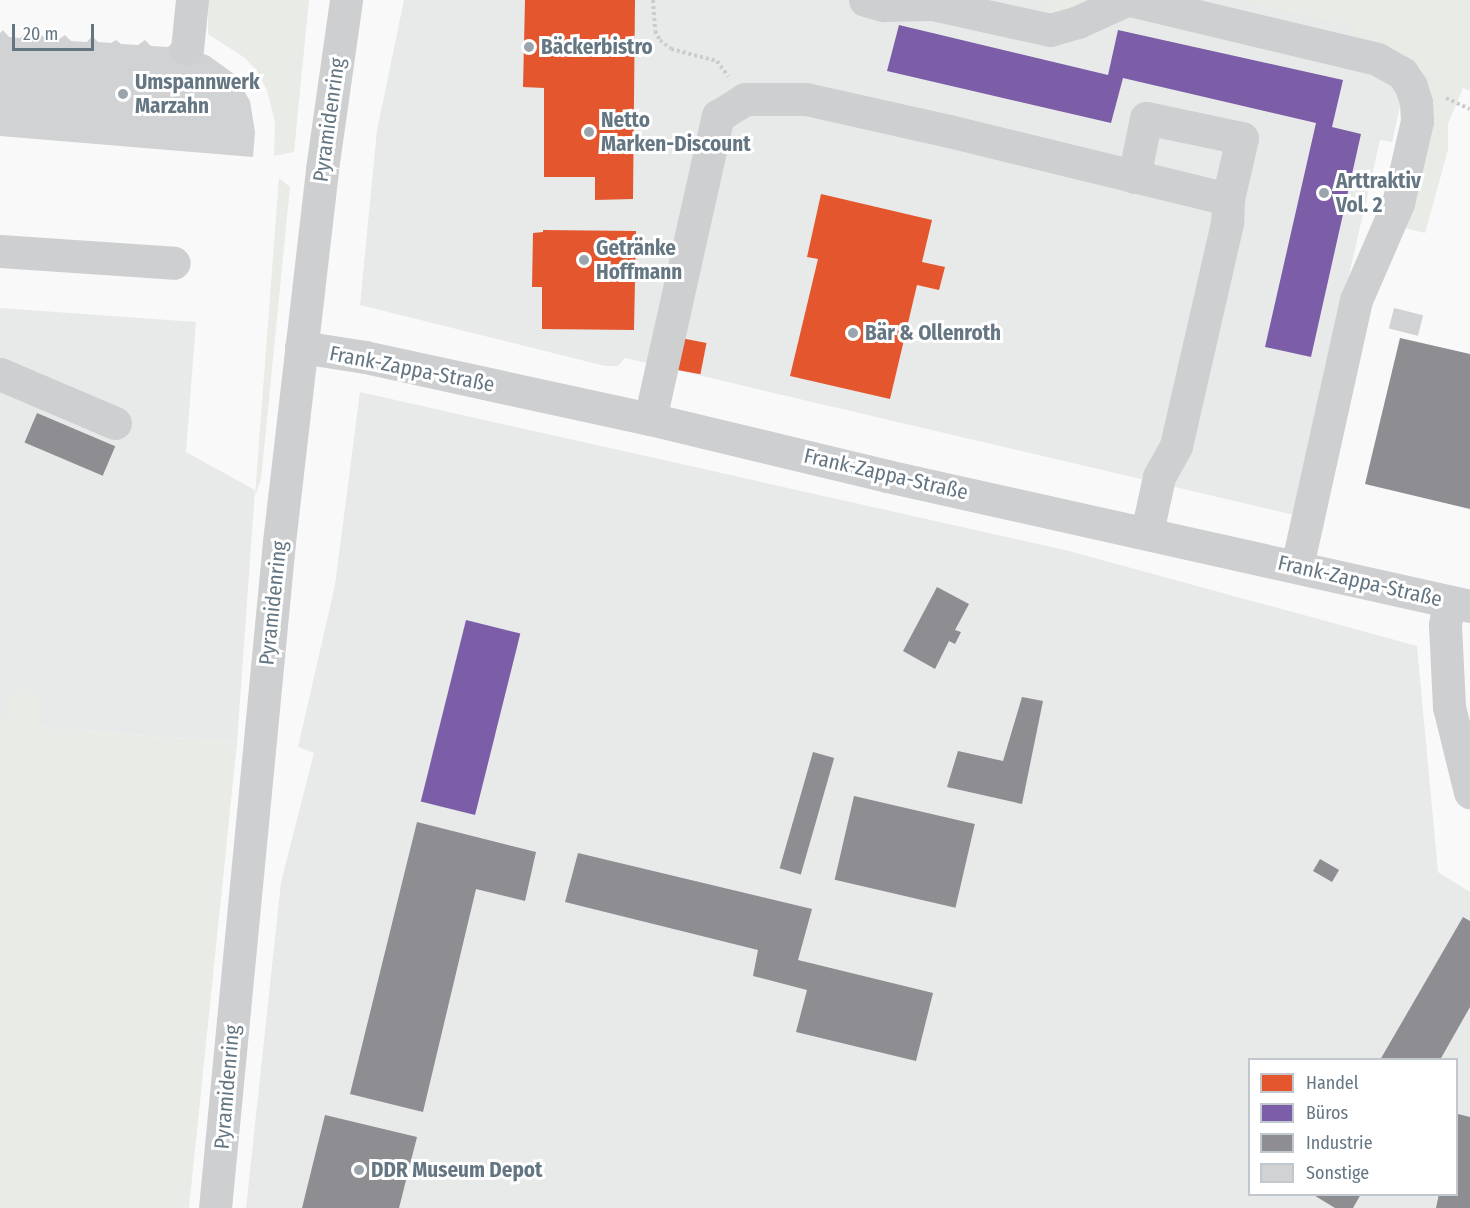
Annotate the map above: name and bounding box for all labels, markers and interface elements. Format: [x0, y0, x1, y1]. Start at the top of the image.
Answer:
scale bar [15, 12, 98, 50]
text: 20 m [23, 23, 58, 45]
place label: Bäckerbistro [541, 34, 653, 60]
marker: Bäckerbistro [522, 40, 536, 54]
street label: Pyramidenring [308, 56, 350, 184]
place label: Umspannwerk Marzahn [135, 69, 260, 119]
marker: Umspannwerk Marzahn [116, 87, 130, 101]
place label: Netto Marken-Discount [601, 107, 751, 157]
marker: Netto Marken-Discount [582, 125, 596, 139]
place label: Arttraktiv Vol. 2 [1336, 168, 1421, 218]
marker: Arttraktiv Vol. 2 [1317, 186, 1331, 200]
place label: Getränke Hoffmann [596, 235, 682, 285]
marker: Getränke Hoffmann [577, 253, 591, 267]
place label: Bär & Ollenroth [865, 320, 1001, 346]
marker: Bär & Ollenroth [846, 326, 860, 340]
street label: Frank-Zappa-Straße [327, 341, 497, 397]
street label: Frank-Zappa-Straße [802, 443, 970, 505]
street label: Pyramidenring [254, 540, 292, 666]
street label: Frank-Zappa-Straße [1276, 550, 1444, 612]
street label: Pyramidenring [209, 1024, 245, 1150]
legend [1248, 1058, 1458, 1196]
text: Handel [1306, 1072, 1359, 1094]
text: Büros [1306, 1102, 1348, 1124]
text: Industrie [1306, 1132, 1373, 1154]
place label: DDR Museum Depot [371, 1157, 542, 1183]
text: Sonstige [1306, 1162, 1369, 1184]
marker: DDR Museum Depot [352, 1163, 366, 1177]

